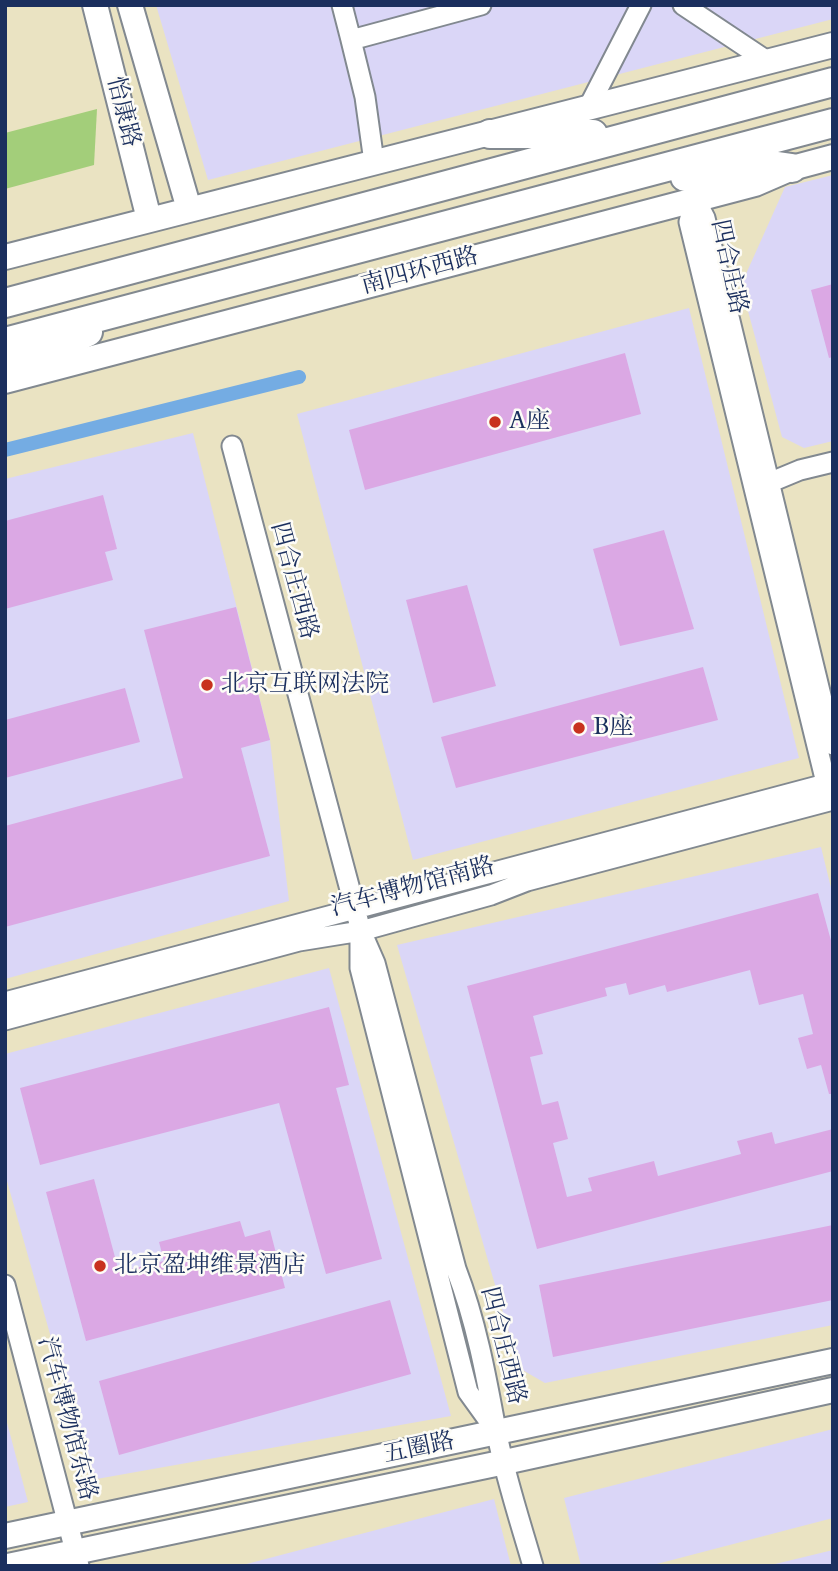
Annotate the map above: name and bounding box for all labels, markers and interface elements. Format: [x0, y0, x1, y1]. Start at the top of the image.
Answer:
street label: 怡康路 [99, 74, 145, 150]
street label: 四合庄路 [704, 217, 752, 317]
street label: 南四环西路 [358, 243, 482, 301]
place label: A座 [509, 408, 550, 436]
marker: A座 [487, 414, 503, 430]
street label: 四合庄西路 [264, 519, 322, 643]
place label: 北京互联网法院 [221, 671, 389, 699]
marker: 北京互联网法院 [199, 677, 215, 693]
place label: B座 [593, 714, 633, 742]
marker: B座 [571, 720, 587, 736]
street label: 汽车博物馆南路 [328, 852, 498, 924]
place label: 北京盈坤维景酒店 [114, 1252, 306, 1280]
marker: 北京盈坤维景酒店 [92, 1258, 108, 1274]
street label: 四合庄西路 [474, 1284, 530, 1408]
street label: 汽车博物馆东路 [30, 1334, 102, 1504]
street label: 五圈路 [381, 1427, 457, 1471]

